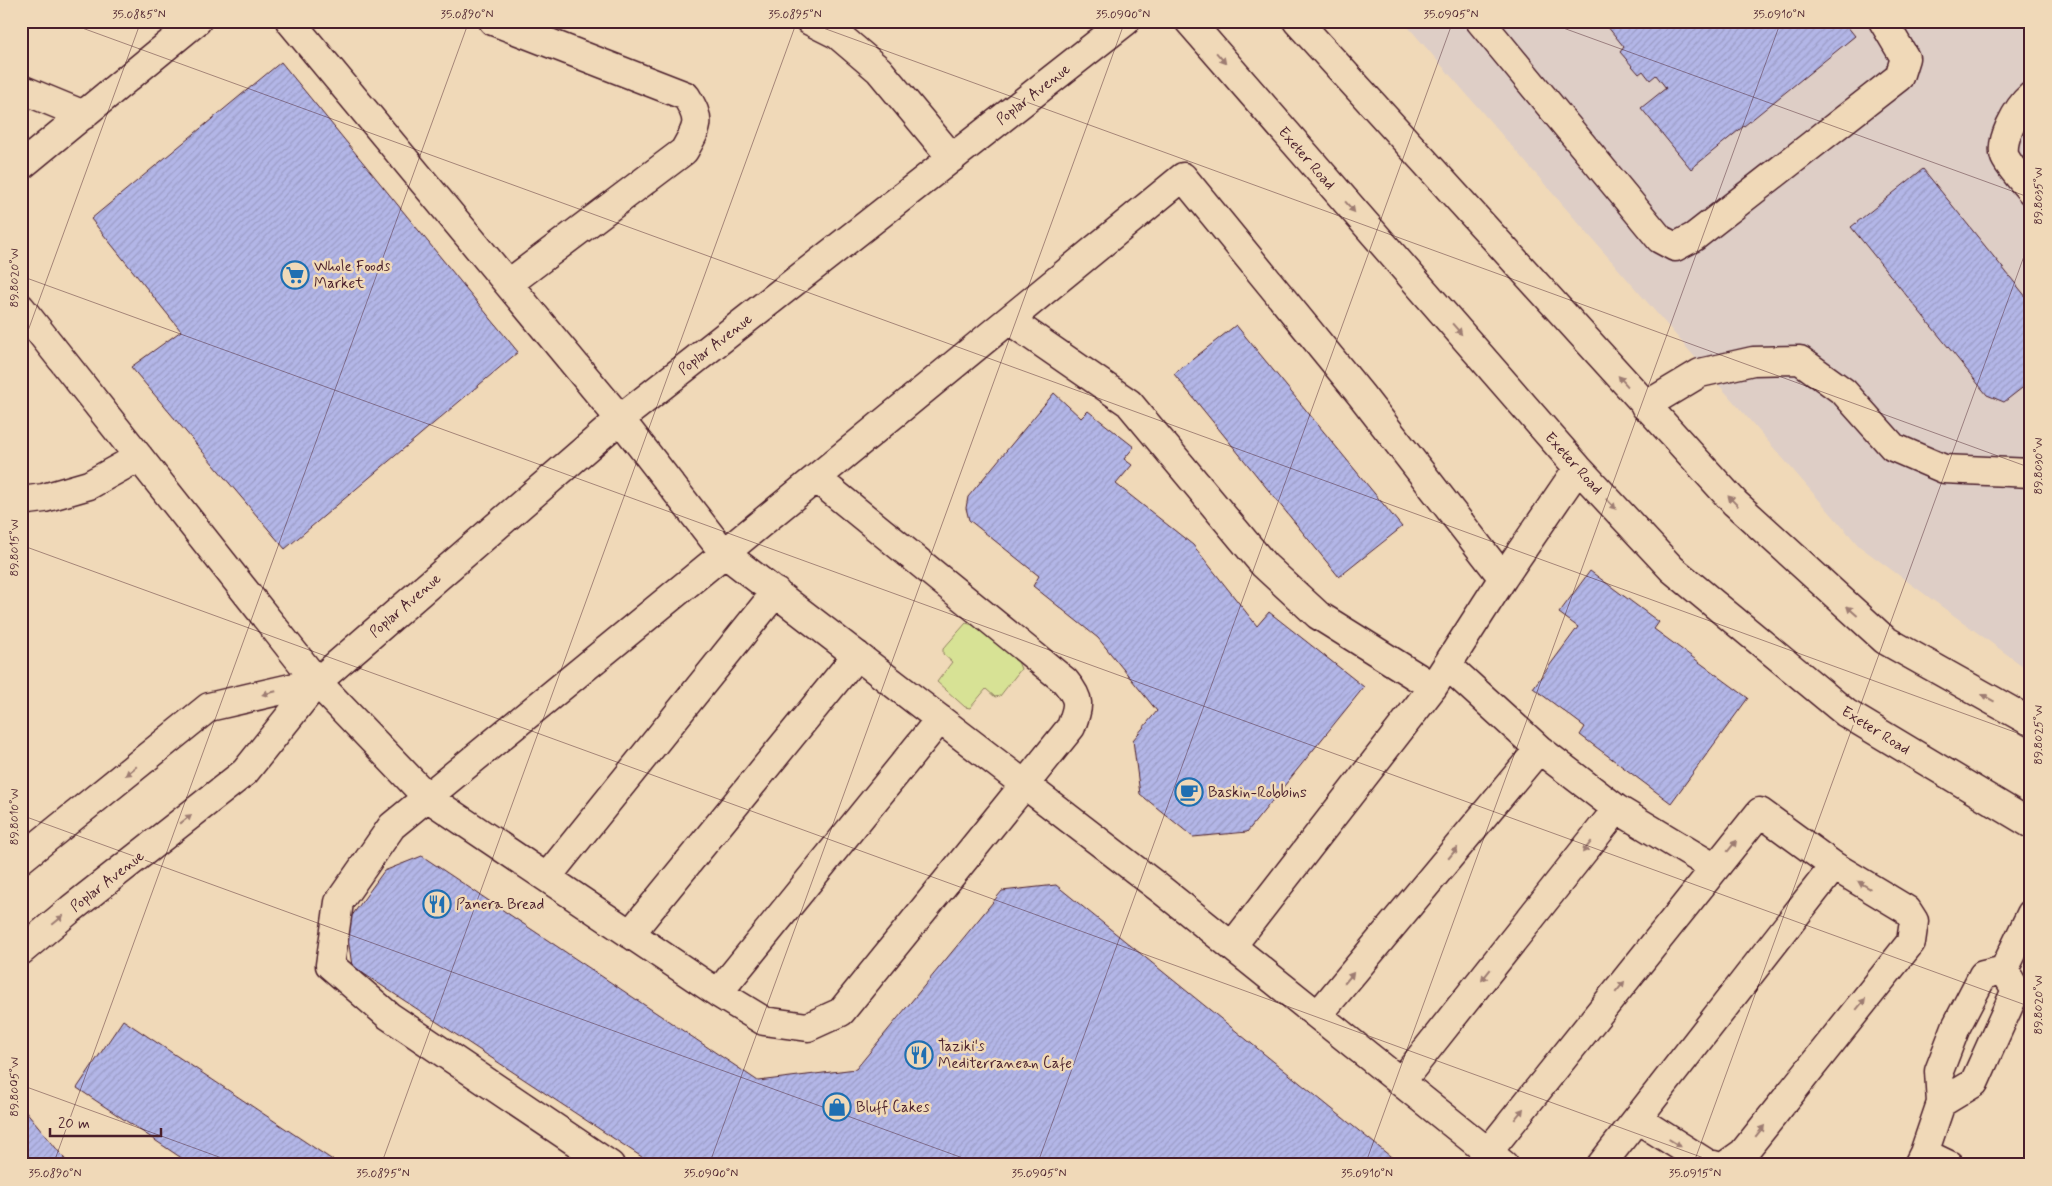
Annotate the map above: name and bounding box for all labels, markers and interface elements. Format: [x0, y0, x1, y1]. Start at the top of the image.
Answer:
text: 35.0885°N [112, 7, 166, 23]
text: 35.0890°N [441, 7, 494, 23]
text: 35.0895°N [768, 7, 822, 23]
text: 35.0900°N [1096, 7, 1150, 23]
text: 35.0905°N [1424, 7, 1478, 23]
text: 35.0910°N [1753, 7, 1805, 23]
one-way arrow [1215, 51, 1226, 64]
street label: Poplar Avenue [992, 59, 1075, 130]
street label: Exeter Road [1273, 123, 1339, 194]
text: 89.8035°W [2031, 167, 2047, 225]
one-way arrow [1345, 200, 1356, 213]
text: 89.8020°W [7, 248, 23, 308]
place label: Whole Foods Market [314, 257, 391, 294]
supermarket icon: Whole Foods Market [280, 260, 310, 290]
street label: Poplar Avenue [674, 309, 757, 380]
one-way arrow [1451, 323, 1463, 335]
one-way arrow [1617, 375, 1628, 388]
street label: Exeter Road [1540, 428, 1607, 499]
text: 89.8030°W [2031, 437, 2047, 494]
one-way arrow [1727, 495, 1739, 507]
one-way arrow [1605, 497, 1617, 509]
text: 89.8015°W [7, 519, 23, 577]
street label: Poplar Avenue [365, 569, 446, 643]
one-way arrow [1847, 605, 1859, 617]
one-way arrow [262, 689, 277, 697]
one-way arrow [1982, 694, 1995, 703]
street label: Exeter Road [1837, 702, 1914, 760]
text: 89.8025°W [2031, 705, 2047, 765]
one-way arrow [125, 765, 138, 776]
cafe icon: Baskin-Robbins [1174, 777, 1204, 807]
place label: Baskin-Robbins [1208, 783, 1307, 803]
text: 89.8010°W [7, 789, 23, 845]
one-way arrow [179, 813, 192, 824]
one-way arrow [1727, 840, 1738, 853]
one-way arrow [1581, 841, 1592, 854]
street label: Poplar Avenue [66, 846, 149, 917]
one-way arrow [1447, 847, 1459, 859]
one-way arrow [1858, 880, 1871, 889]
restaurant icon: Panera Bread [422, 889, 452, 919]
place label: Panera Bread [456, 895, 544, 915]
one-way arrow [52, 914, 65, 925]
one-way arrow [1481, 968, 1491, 982]
one-way arrow [1344, 972, 1355, 985]
text: 89.8020°W [2031, 975, 2047, 1035]
one-way arrow [1615, 981, 1626, 994]
one-way arrow [1856, 998, 1867, 1011]
place label: Taziki's Mediterranean Cafe [938, 1037, 1072, 1074]
restaurant icon: Taziki's Mediterranean Cafe [904, 1040, 934, 1070]
text: 89.8005°W [7, 1057, 23, 1117]
shop icon: Bluff Cakes [822, 1092, 852, 1122]
place label: Bluff Cakes [856, 1098, 930, 1118]
scale bar [50, 1106, 161, 1138]
one-way arrow [1513, 1108, 1524, 1121]
text: 20 m [58, 1114, 90, 1134]
one-way arrow [1755, 1125, 1766, 1138]
one-way arrow [1668, 1138, 1682, 1148]
text: 35.0890°N [29, 1166, 82, 1182]
text: 35.0895°N [356, 1166, 410, 1182]
text: 35.0900°N [684, 1166, 738, 1182]
text: 35.0905°N [1012, 1166, 1066, 1182]
text: 35.0910°N [1341, 1166, 1393, 1182]
text: 35.0915°N [1669, 1166, 1721, 1182]

